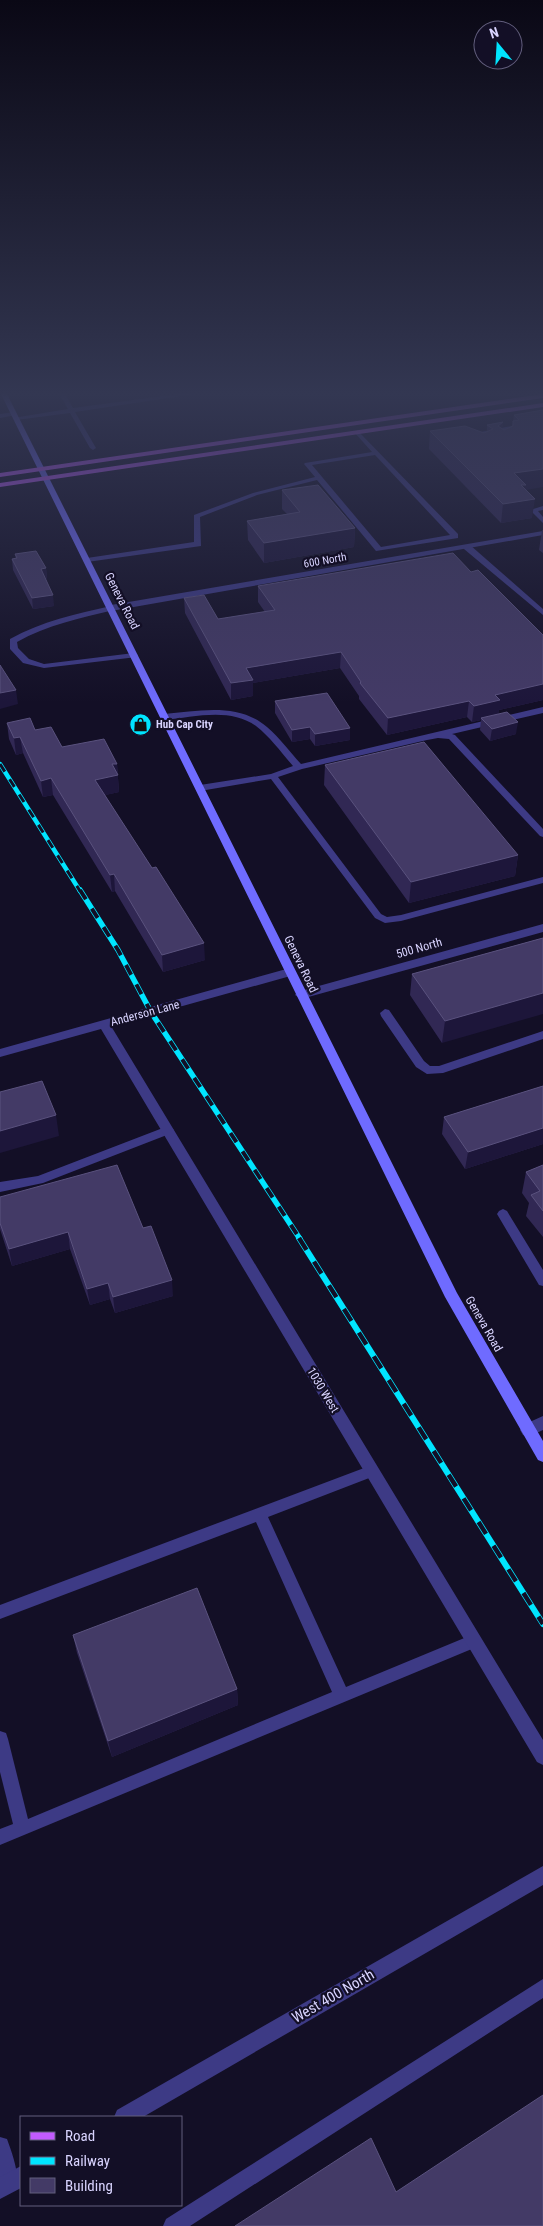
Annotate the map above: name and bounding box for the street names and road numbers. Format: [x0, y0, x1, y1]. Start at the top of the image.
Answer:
street label: 600 North [303, 550, 348, 571]
street label: Geneva Road [102, 570, 142, 632]
street label: Geneva Road [281, 933, 321, 995]
street label: 500 North [394, 935, 444, 961]
street label: Anderson Lane [109, 997, 181, 1029]
street label: Geneva Road [463, 1294, 506, 1354]
street label: 1030 West [304, 1365, 342, 1415]
street label: West 400 North [289, 1965, 377, 2027]

